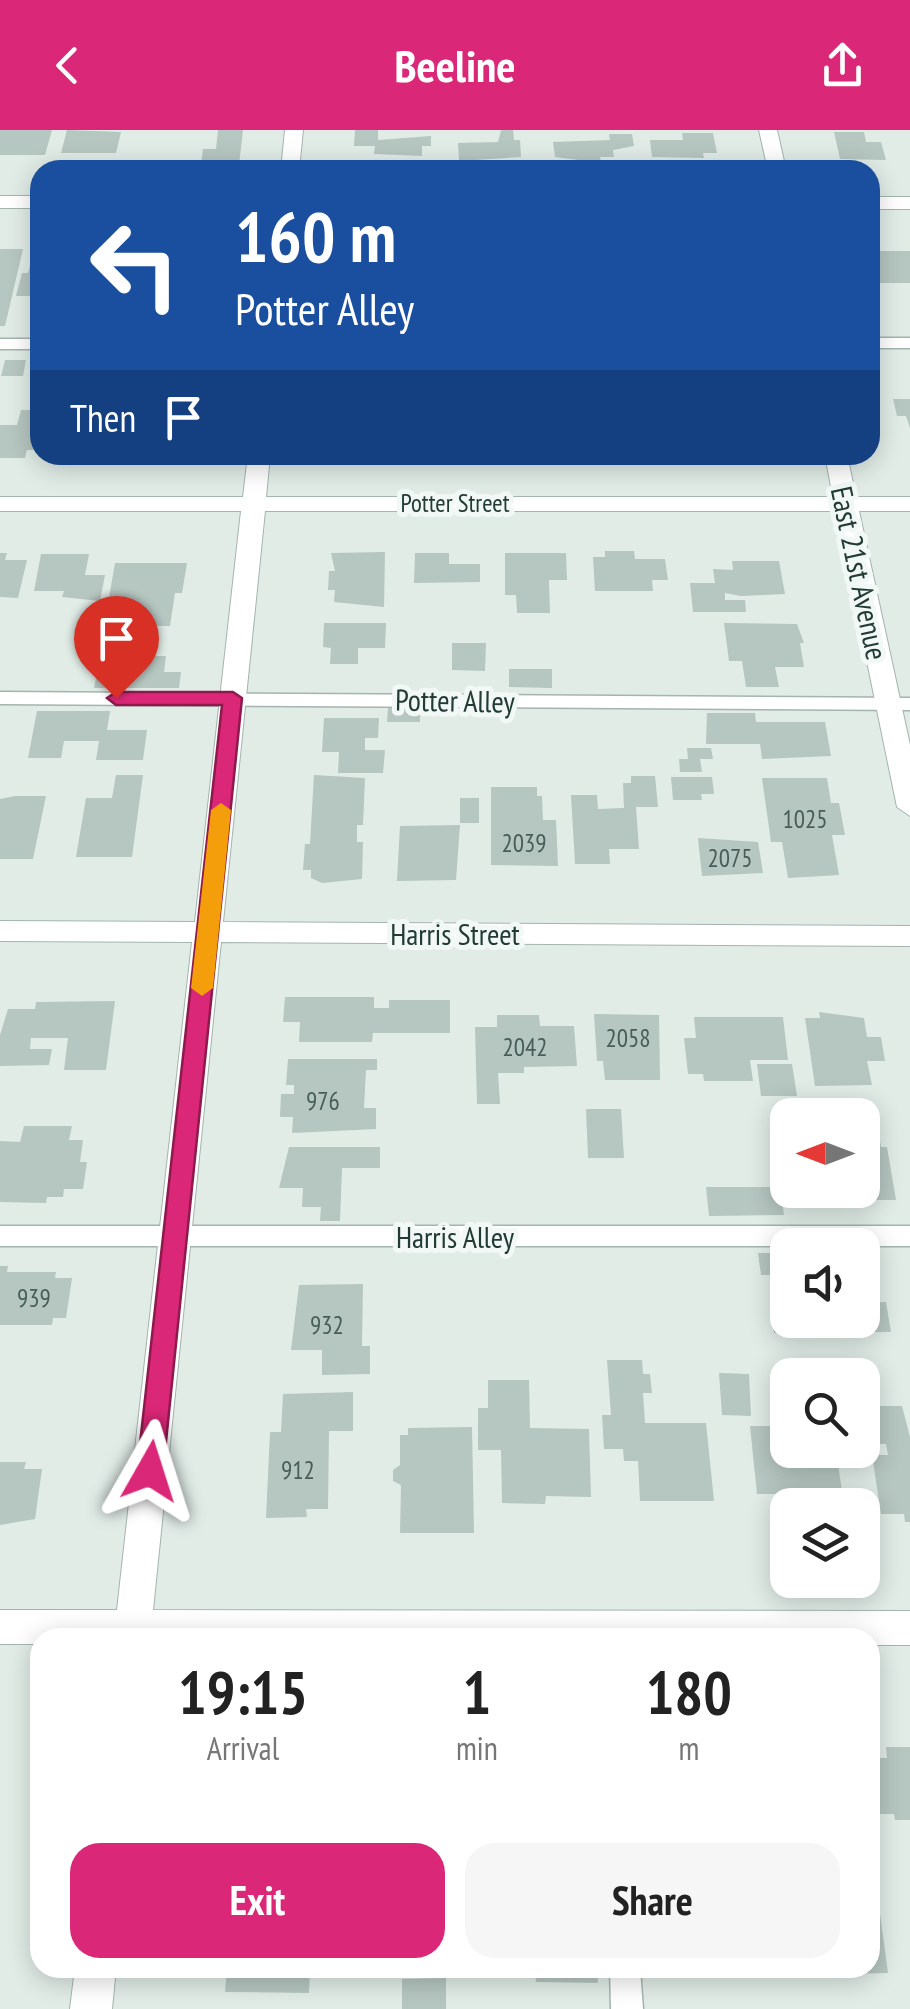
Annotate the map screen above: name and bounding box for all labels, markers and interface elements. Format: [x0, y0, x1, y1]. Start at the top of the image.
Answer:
text: Beeline [394, 36, 516, 94]
icon: back [40, 38, 95, 93]
icon: share [815, 38, 870, 93]
text: 160 m [235, 191, 396, 281]
icon: left [70, 200, 200, 330]
text: Potter Alley [235, 279, 414, 337]
icon: arrive [156, 390, 211, 445]
text: Then [70, 393, 136, 442]
street label: East 21st Avenue [823, 483, 897, 663]
street label: Potter Street [400, 487, 510, 519]
pin [74, 596, 159, 699]
icon: arrive [89, 611, 144, 666]
street label: Potter Alley [395, 679, 516, 721]
house number: 1025 [782, 803, 828, 835]
house number: 2039 [501, 827, 547, 859]
house number: 2075 [707, 842, 753, 874]
street label: Harris Street [390, 914, 521, 953]
house number: 2058 [605, 1022, 651, 1054]
house number: 2042 [502, 1031, 548, 1063]
house number: 976 [306, 1085, 340, 1117]
north arrow [770, 1098, 880, 1208]
map controls [770, 1098, 880, 1598]
street label: Harris Alley [396, 1217, 515, 1256]
button: sound [770, 1228, 880, 1338]
house number: 939 [17, 1282, 51, 1314]
house number: 932 [310, 1309, 344, 1341]
button: search [770, 1358, 880, 1468]
position arrow [98, 1419, 202, 1523]
house number: 912 [281, 1454, 315, 1486]
button: layers [770, 1488, 880, 1598]
text: 19:15 [178, 1653, 308, 1731]
text: 1 [463, 1653, 491, 1731]
text: 180 [646, 1653, 732, 1731]
text: Arrival [207, 1727, 279, 1769]
text: min [456, 1727, 498, 1769]
text: m [678, 1727, 699, 1769]
button: Exit [70, 1843, 445, 1958]
button: Share [465, 1843, 840, 1958]

